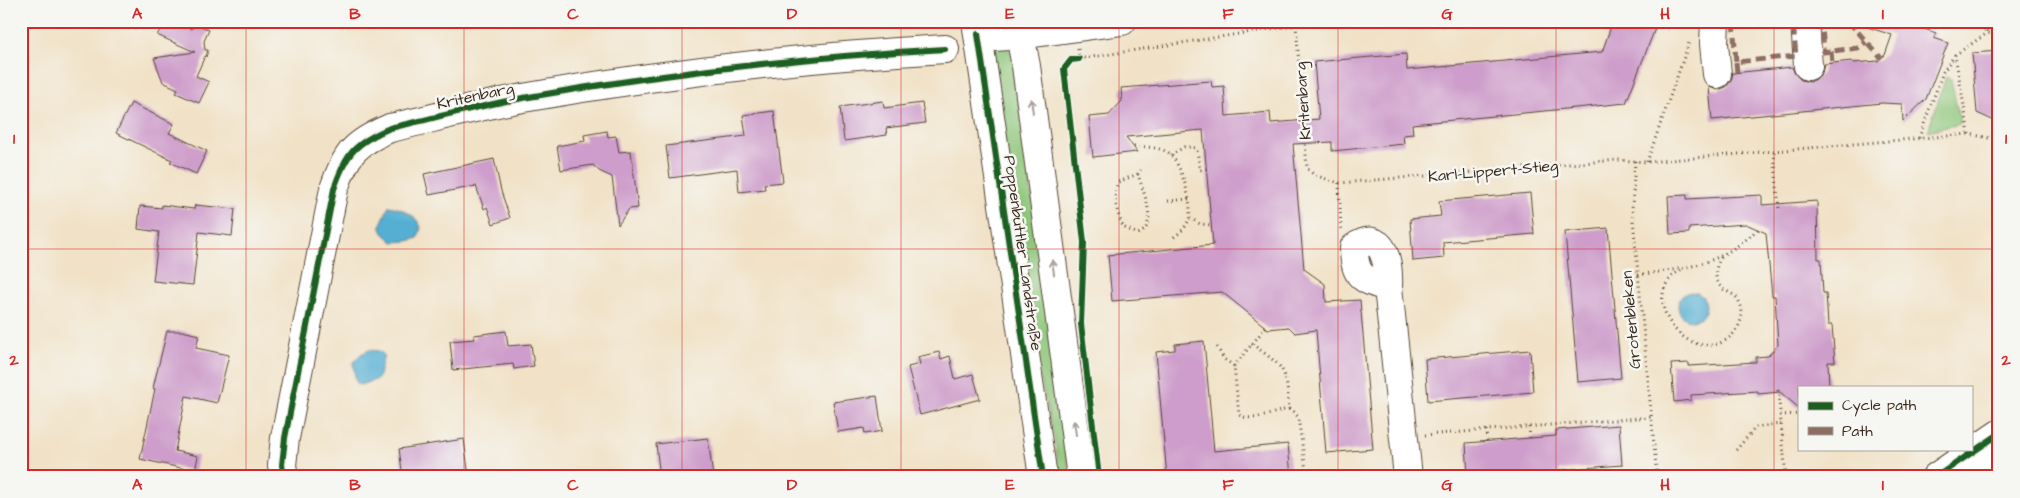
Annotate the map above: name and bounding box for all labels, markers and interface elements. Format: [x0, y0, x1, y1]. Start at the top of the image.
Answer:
text: A [132, 3, 143, 25]
text: B [349, 3, 361, 25]
text: C [567, 3, 579, 25]
text: D [787, 3, 798, 25]
text: E [1005, 3, 1015, 25]
text: F [1222, 3, 1234, 25]
text: G [1441, 3, 1453, 25]
text: H [1660, 3, 1670, 25]
text: I [1882, 3, 1884, 25]
street label: Kritenbarg [1289, 61, 1318, 141]
street label: Kritenbarg [435, 77, 516, 116]
one-way arrow [1027, 99, 1037, 115]
text: 1 [13, 128, 16, 150]
text: 1 [2005, 128, 2008, 150]
street label: Poppenbüttler Landstraße [998, 154, 1048, 353]
street label: Karl-Lippert-Stieg [1427, 154, 1559, 189]
one-way arrow [1048, 260, 1058, 276]
street label: Grotenbleken [1616, 270, 1646, 370]
text: 2 [8, 349, 19, 371]
text: 2 [2000, 349, 2011, 371]
legend [1798, 386, 1972, 450]
text: Cycle path [1842, 395, 1917, 417]
one-way arrow [1070, 421, 1080, 437]
text: Path [1842, 421, 1873, 442]
text: A [132, 474, 143, 496]
text: B [349, 474, 361, 496]
text: C [567, 474, 579, 496]
text: D [787, 474, 798, 496]
text: E [1005, 474, 1015, 496]
text: F [1222, 474, 1234, 496]
text: G [1441, 474, 1453, 496]
text: H [1660, 474, 1670, 496]
text: I [1882, 474, 1884, 496]

